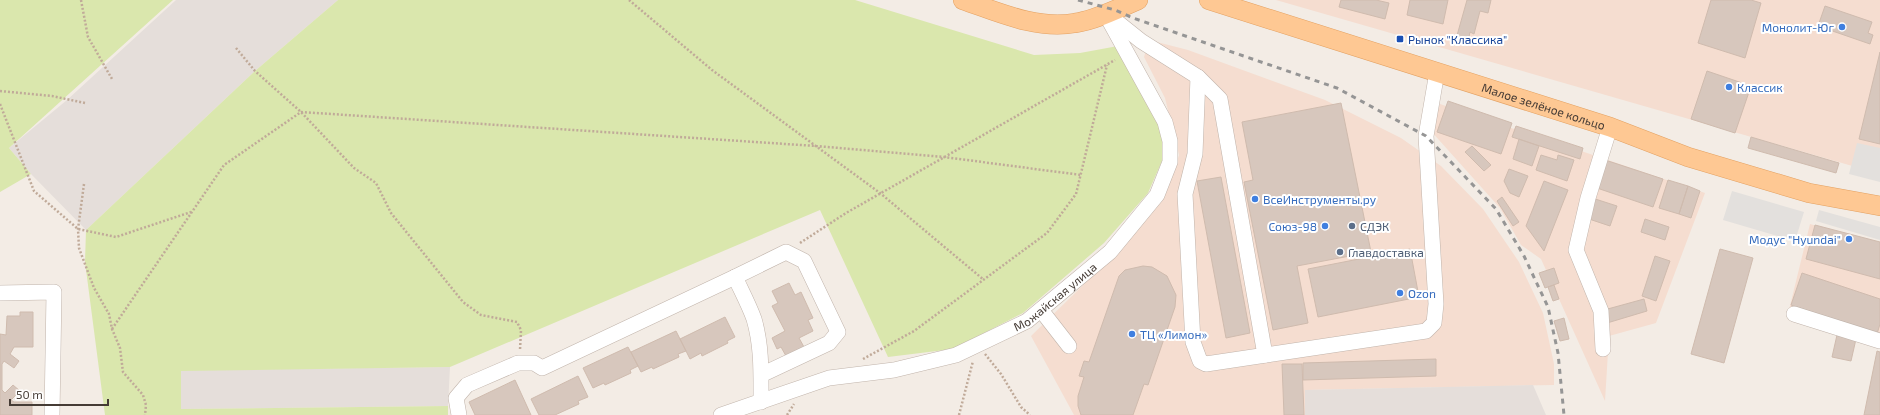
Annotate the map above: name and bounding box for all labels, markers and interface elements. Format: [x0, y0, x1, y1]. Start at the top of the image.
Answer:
place label: Монолит-Юг [1762, 20, 1834, 34]
marker: Монолит-Юг [1837, 22, 1847, 32]
place label: Рынок "Классика" [1408, 32, 1507, 46]
marker: Рынок "Классика" [1395, 34, 1405, 44]
street label: Малое зелёное кольцо [1480, 80, 1607, 132]
place label: Классик [1737, 80, 1783, 94]
marker: Классик [1724, 82, 1734, 92]
place label: ВсеИнструменты.ру [1263, 192, 1377, 207]
marker: ВсеИнструменты.ру [1250, 194, 1260, 204]
place label: Союз-98 [1268, 219, 1317, 233]
place label: СДЭК [1360, 219, 1389, 233]
marker: Союз-98 [1320, 221, 1330, 231]
marker: СДЭК [1347, 221, 1357, 231]
place label: Модус "Hyundai" [1749, 232, 1841, 247]
marker: Модус "Hyundai" [1844, 234, 1854, 244]
place label: Главдоставка [1348, 245, 1424, 259]
marker: Главдоставка [1335, 247, 1345, 257]
street label: Можайская улица [1011, 259, 1099, 333]
place label: Ozon [1408, 286, 1436, 300]
marker: Ozon [1395, 288, 1405, 298]
place label: ТЦ «Лимон» [1140, 327, 1207, 341]
marker: ТЦ «Лимон» [1127, 329, 1137, 339]
scale bar [10, 381, 108, 407]
text: 50 m [16, 387, 43, 401]

